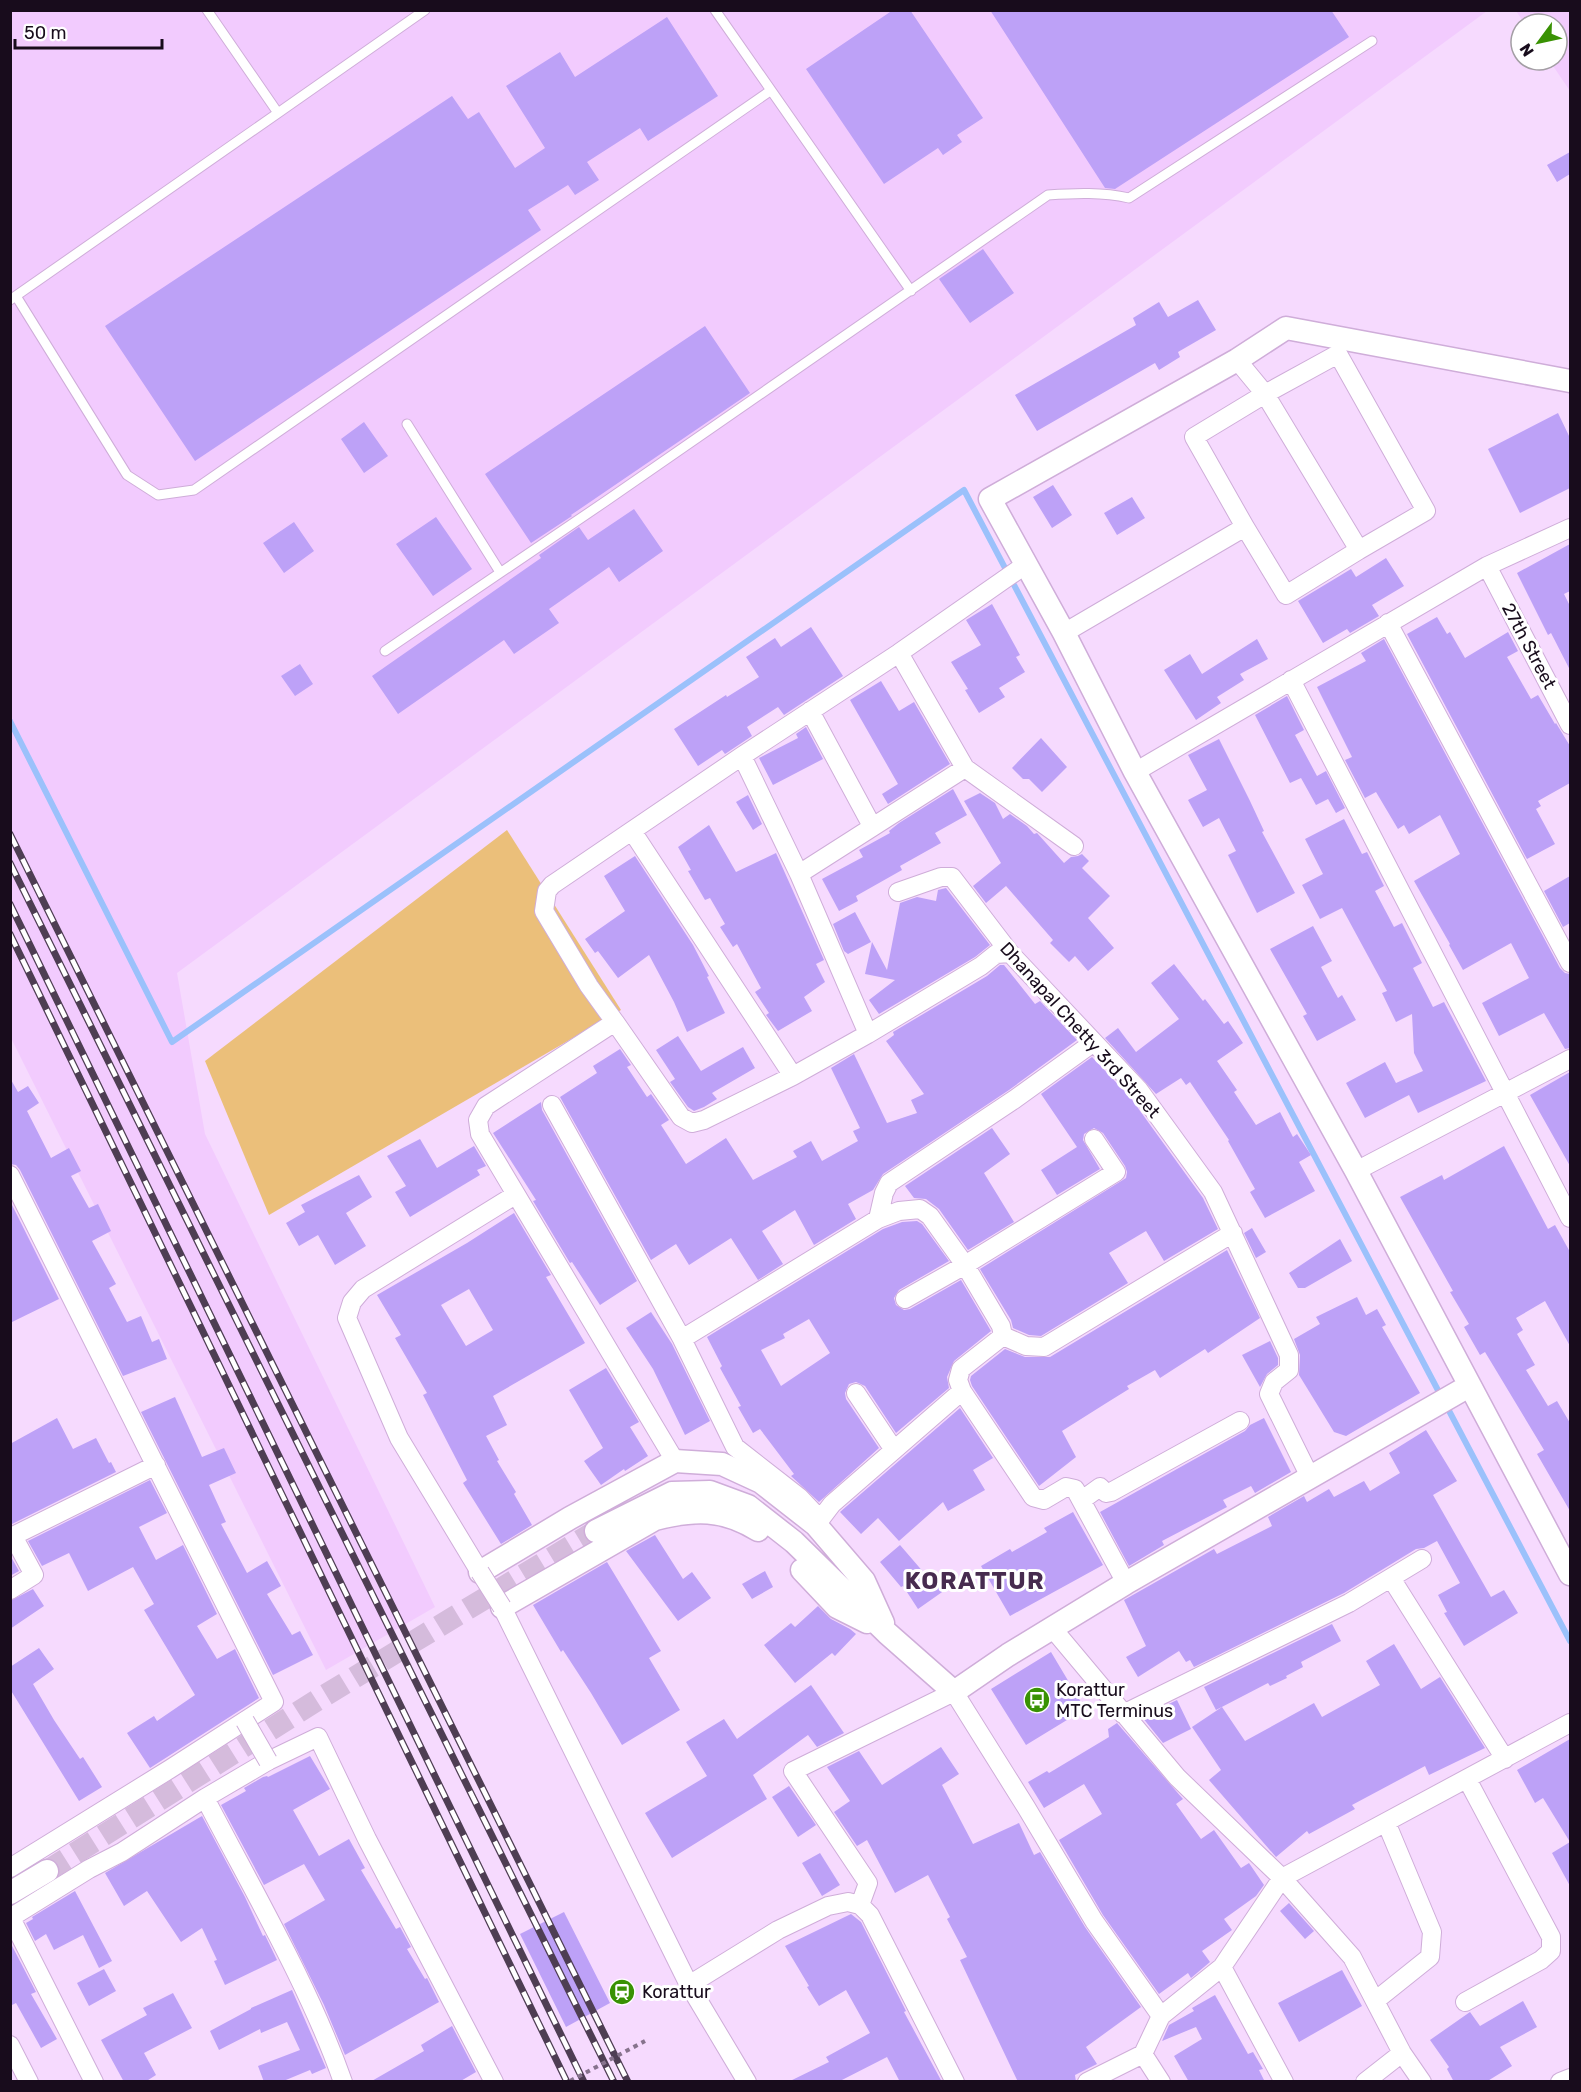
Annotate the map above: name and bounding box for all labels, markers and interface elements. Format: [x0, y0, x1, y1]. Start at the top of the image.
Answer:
scale bar [15, 12, 162, 50]
north arrow [1509, 12, 1569, 72]
text: 50 m [24, 22, 67, 44]
text: N [1516, 40, 1538, 60]
street label: 27th Street [1497, 599, 1561, 693]
street label: Dhanapal Chetty 3rd Street [995, 937, 1165, 1123]
district label: KORATTUR [905, 1567, 1045, 1595]
place label: Korattur MTC Terminus [1056, 1679, 1173, 1722]
bus stop icon: Korattur MTC Terminus [1022, 1685, 1052, 1715]
station icon: Korattur [607, 1977, 637, 2007]
place label: Korattur [642, 1981, 711, 2003]

